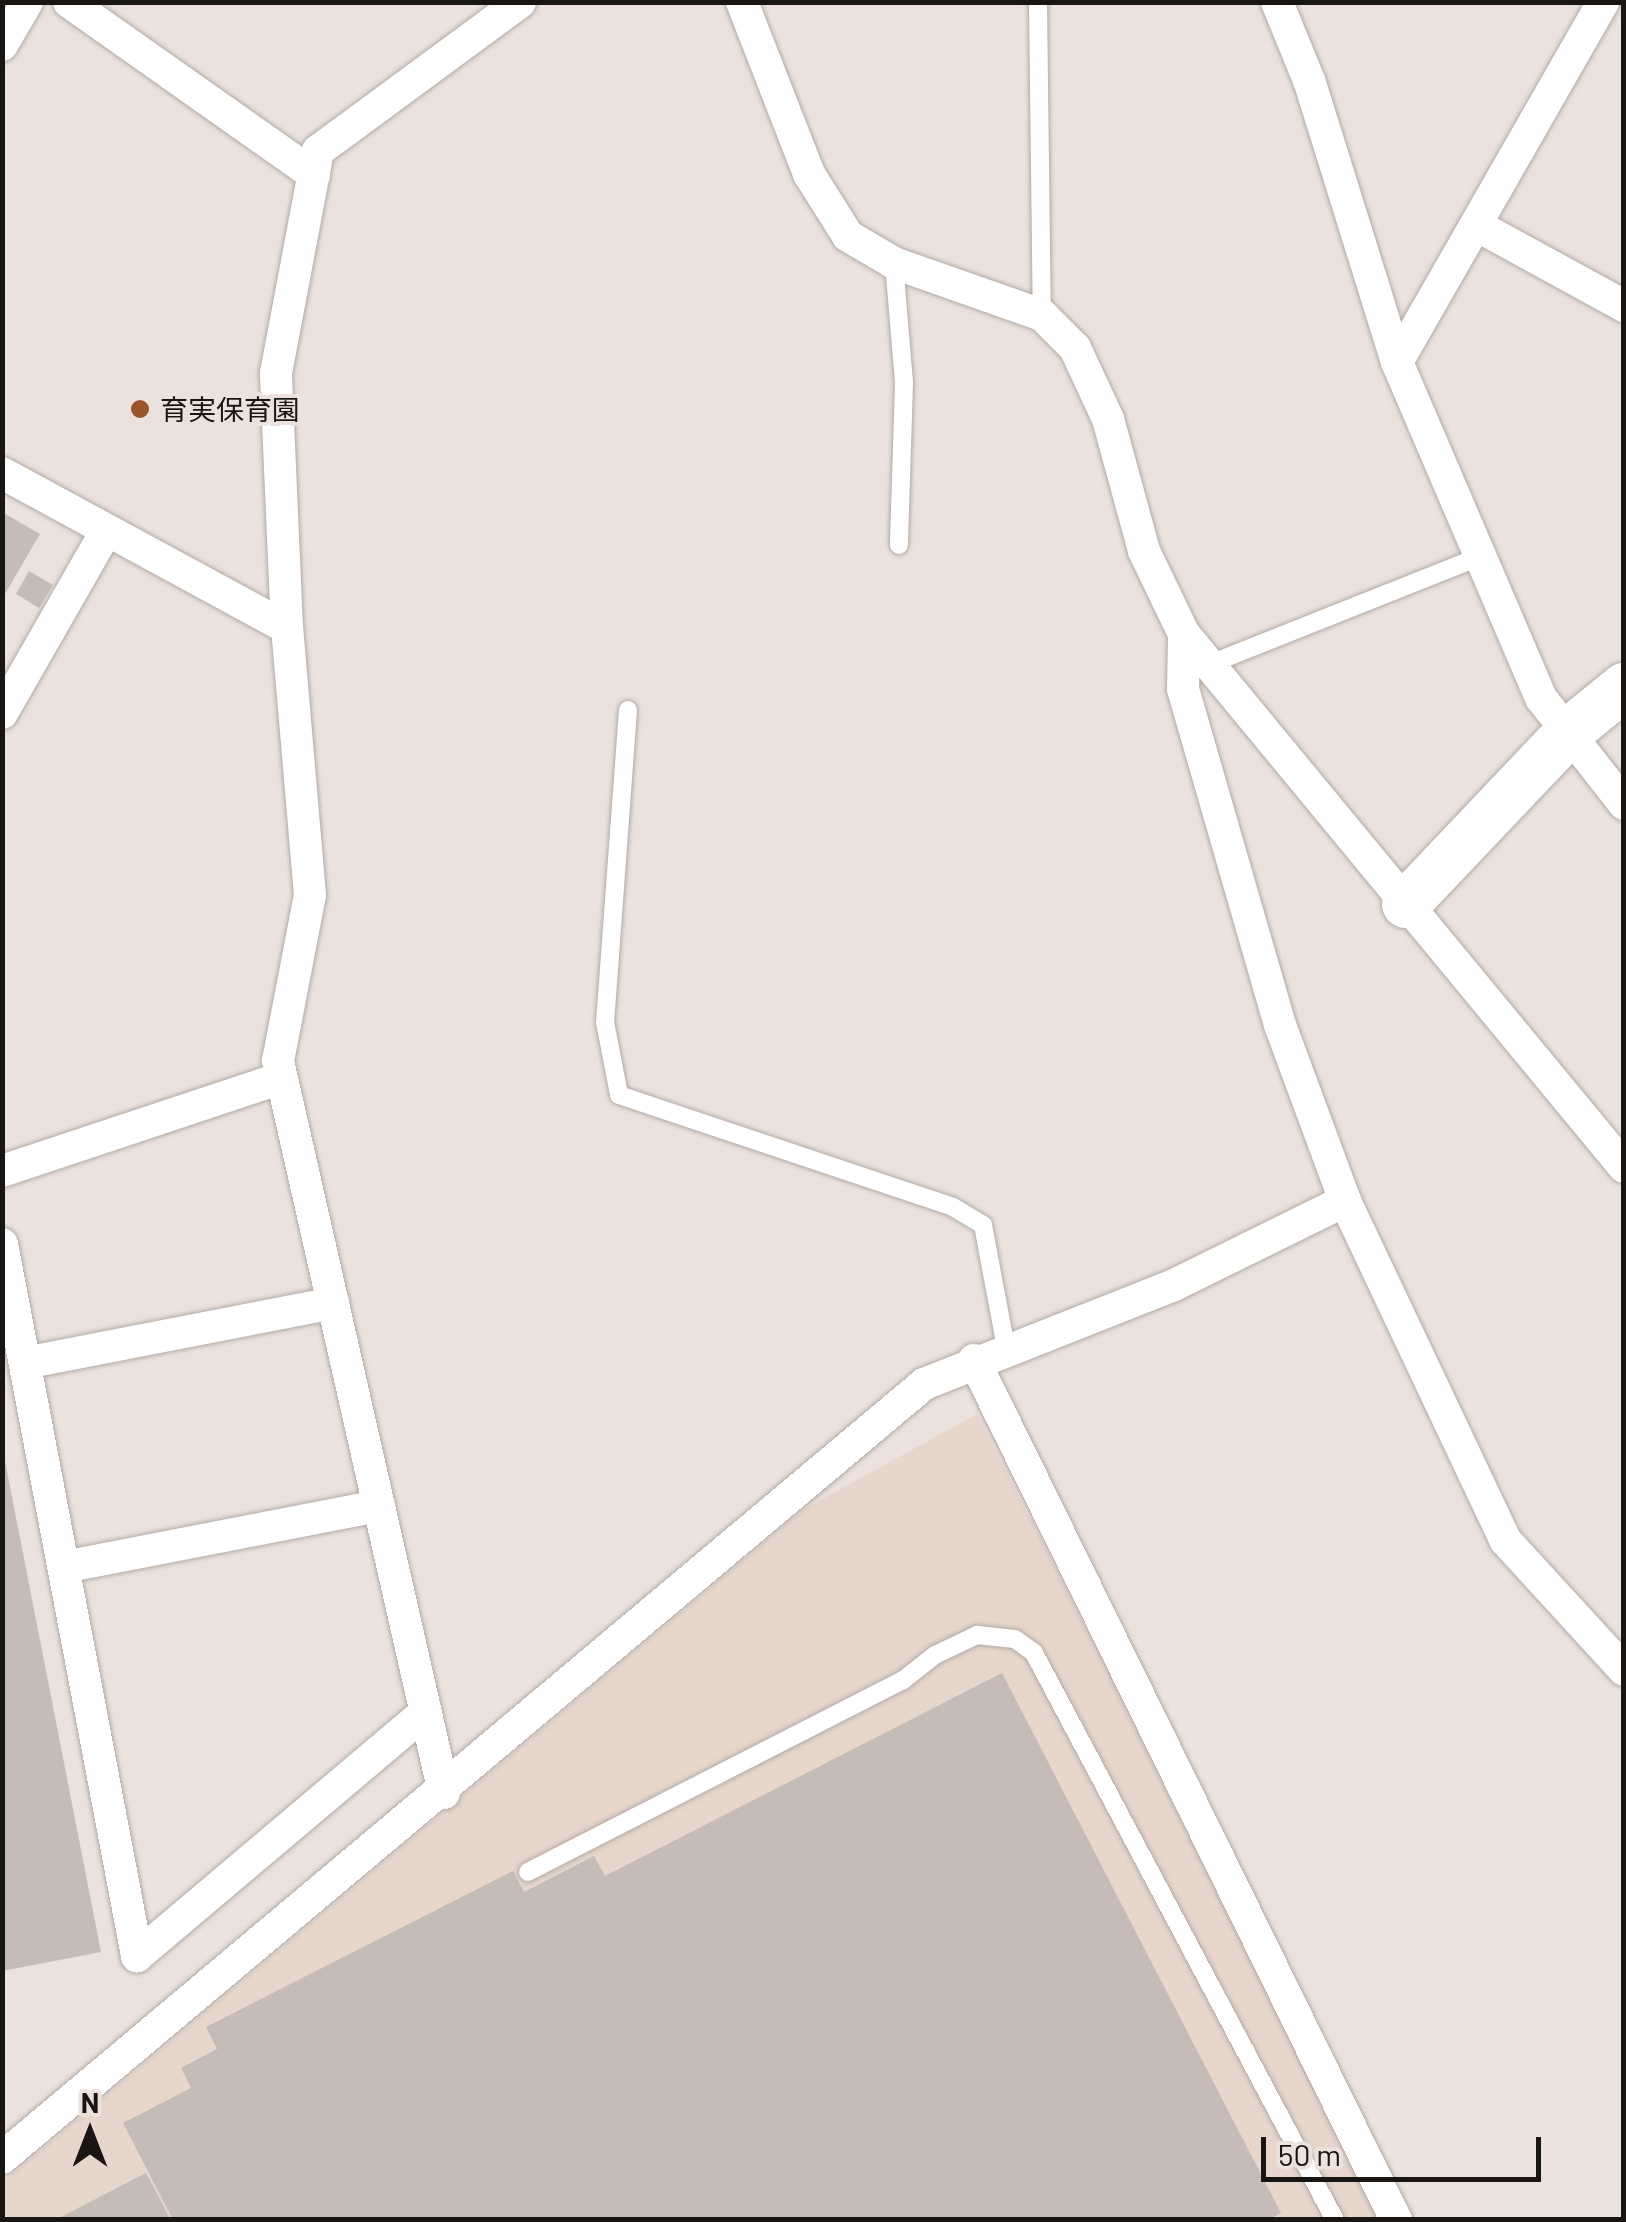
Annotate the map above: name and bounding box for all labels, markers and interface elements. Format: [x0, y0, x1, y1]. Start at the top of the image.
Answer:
place label: 育実保育園 [160, 392, 300, 426]
marker: 育実保育園 [129, 398, 151, 420]
north arrow [40, 2082, 140, 2182]
text: N [81, 2085, 99, 2119]
scale bar [1266, 2117, 1546, 2179]
text: 50 m [1278, 2136, 1341, 2172]

